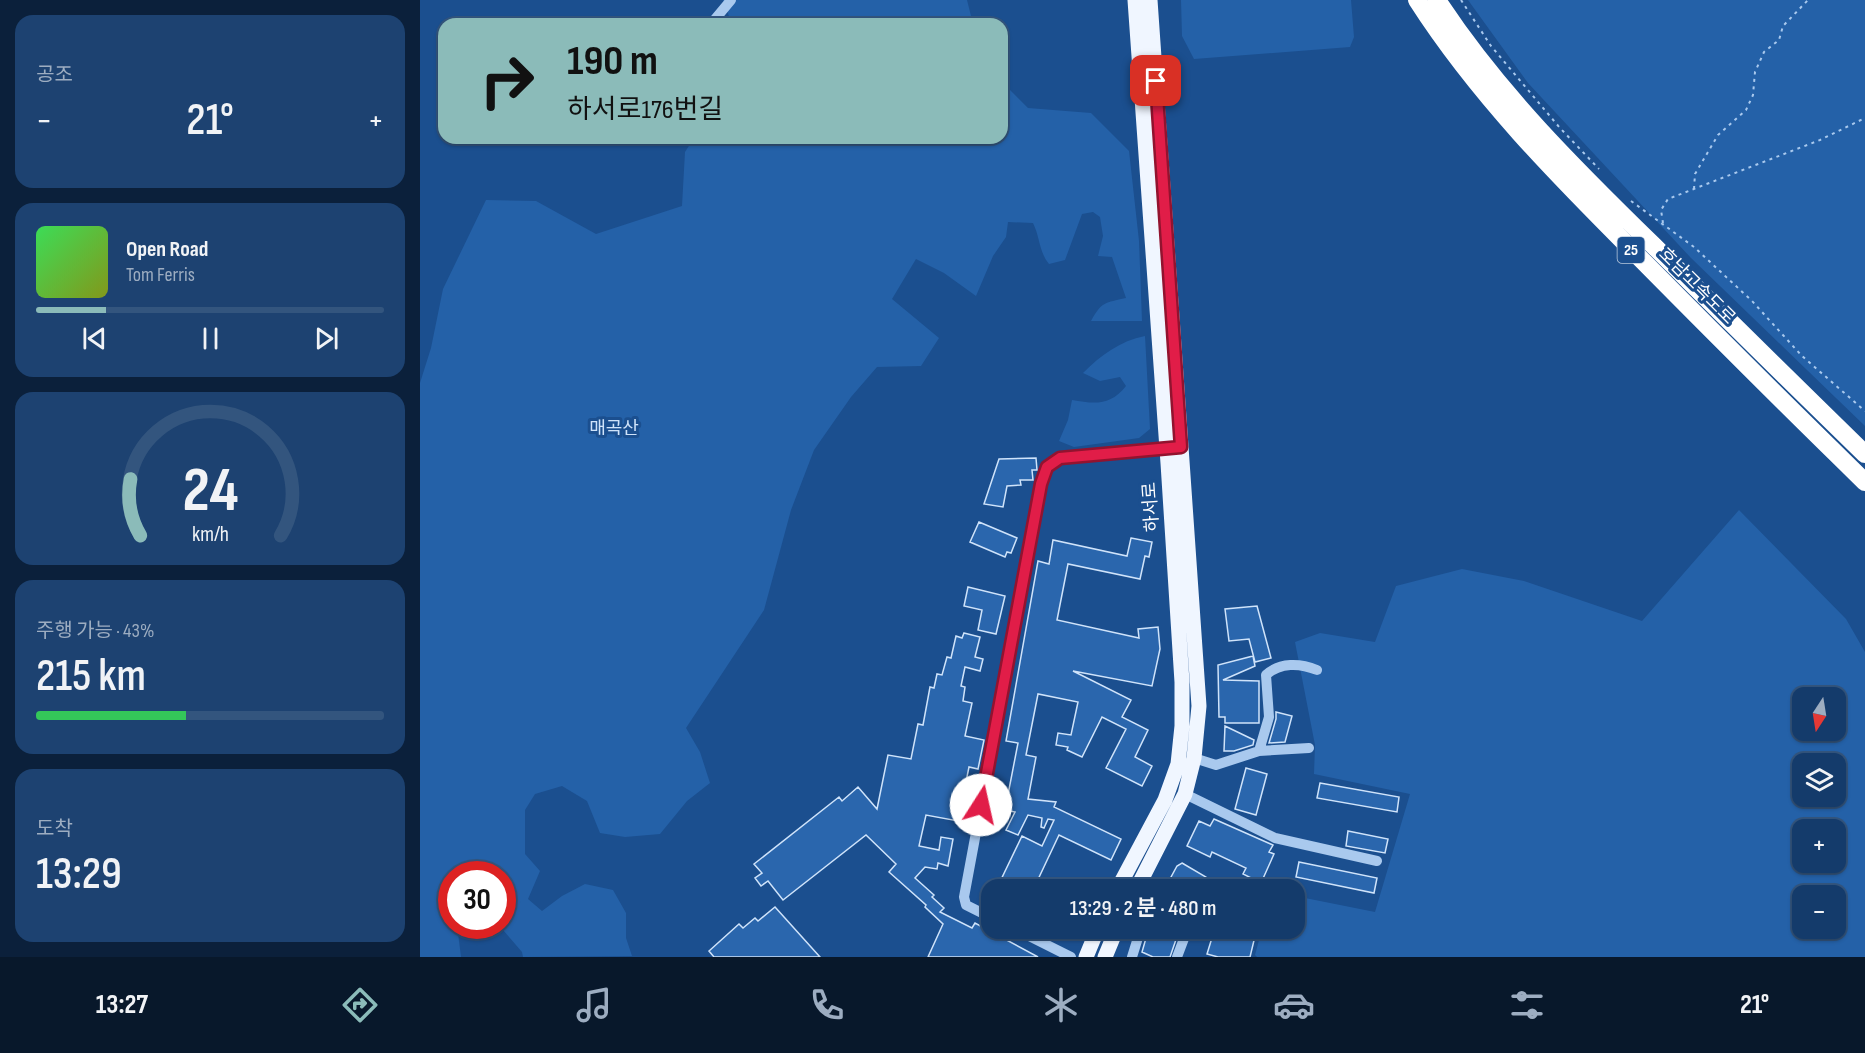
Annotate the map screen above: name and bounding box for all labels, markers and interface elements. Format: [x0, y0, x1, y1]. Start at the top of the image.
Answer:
text: 190 m [567, 36, 658, 87]
icon: right [468, 42, 546, 120]
pin [1130, 55, 1181, 106]
text: 공조 [36, 63, 73, 87]
icon: arrive [1139, 64, 1172, 97]
text: 21° [186, 93, 234, 148]
text: 하서로176번길 [567, 94, 723, 126]
text: − [36, 101, 52, 141]
text: + [368, 101, 384, 141]
text: Open Road [126, 236, 208, 263]
road number: 25 [1618, 237, 1644, 263]
street label: 호남고속도로 [1654, 243, 1740, 329]
text: Tom Ferris [126, 263, 195, 287]
icon: previous [78, 322, 111, 355]
icon: pause [194, 322, 227, 355]
icon: next [310, 322, 343, 355]
park label: 매곡산 [589, 418, 639, 439]
text: 24 [182, 454, 238, 529]
street label: 하서로 [1139, 481, 1163, 533]
text: km/h [191, 522, 229, 547]
text: 주행 가능 · 43% [36, 619, 154, 643]
text: 215 km [36, 649, 146, 704]
north arrow [1792, 687, 1846, 741]
map controls [1792, 687, 1846, 939]
button: layers [1792, 753, 1846, 807]
position arrow [949, 773, 1013, 837]
text: 도착 [36, 817, 73, 841]
button: + [1792, 819, 1846, 873]
text: 13:29 [36, 847, 122, 902]
speed limit sign: 30 [438, 861, 516, 939]
button: − [1792, 885, 1846, 939]
text: 13:29 · 2 분 · 480 m [1070, 895, 1216, 922]
icon: directions [339, 984, 381, 1026]
icon: music [573, 984, 615, 1026]
icon: phone [806, 984, 848, 1026]
icon: climate [1040, 984, 1082, 1026]
icon: car [1273, 984, 1315, 1026]
icon: filters [1506, 984, 1548, 1026]
text: 13:27 [96, 989, 148, 1021]
text: 21° [1740, 989, 1769, 1021]

